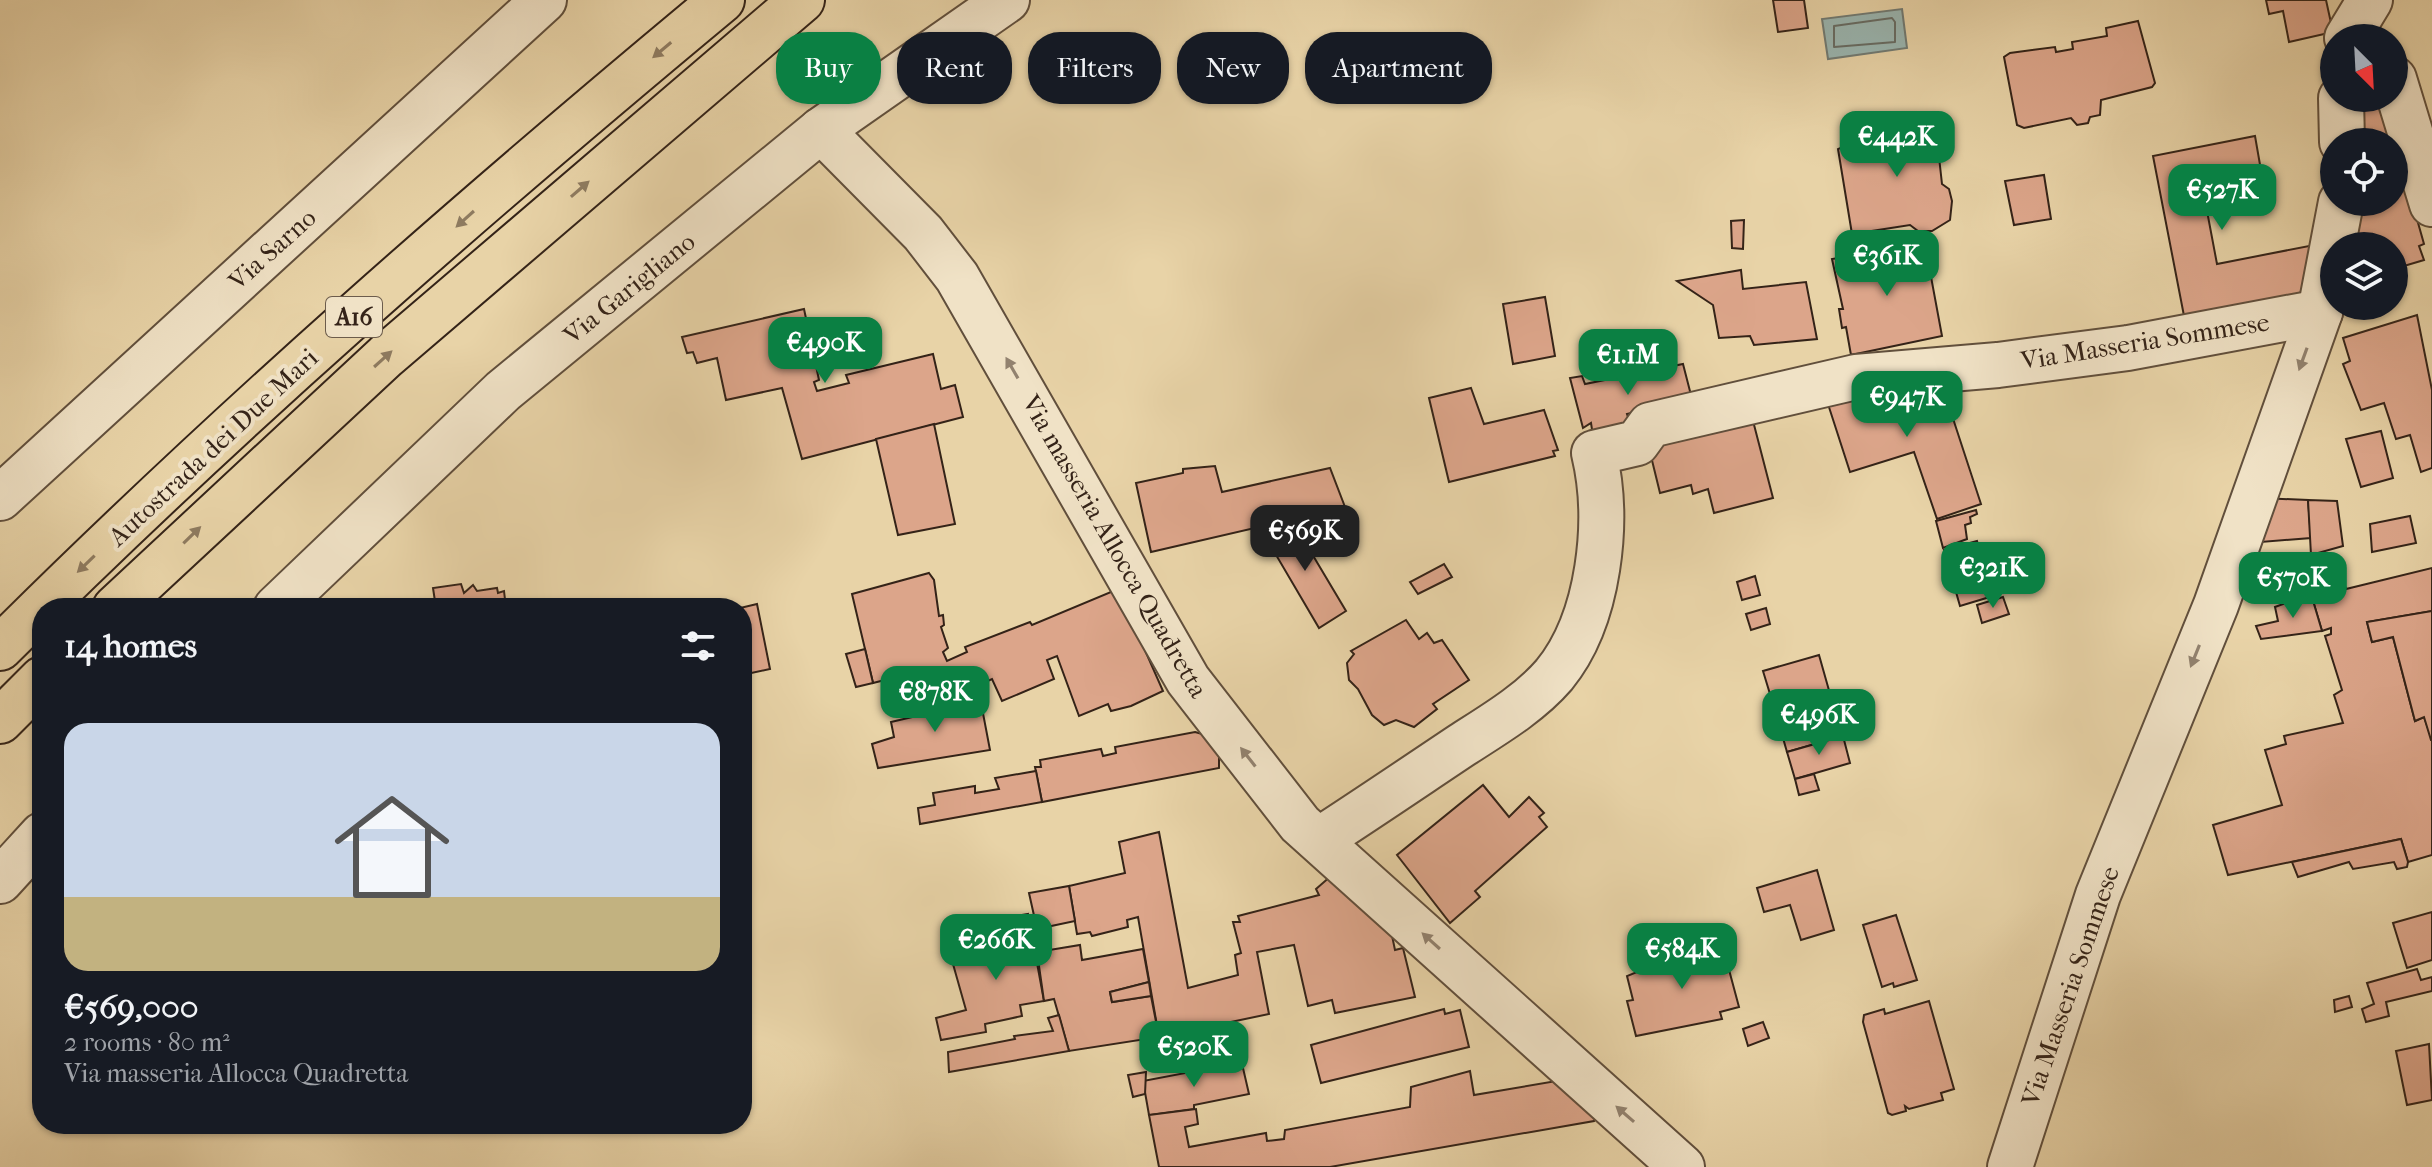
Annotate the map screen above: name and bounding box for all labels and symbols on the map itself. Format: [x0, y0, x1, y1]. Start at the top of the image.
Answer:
north arrow [2320, 24, 2408, 112]
one-way arrow [652, 41, 672, 58]
pin: €442K [1841, 111, 1953, 179]
pin: €527K [2166, 164, 2278, 232]
one-way arrow [570, 180, 589, 198]
street label: Via Sarno [222, 202, 322, 297]
one-way arrow [455, 210, 474, 228]
street label: Via Garigliano [557, 226, 701, 351]
pin: €361K [1831, 230, 1943, 298]
road number: A16 [326, 297, 382, 337]
street label: Via Masseria Sommese [2018, 307, 2272, 377]
pin: €490K [769, 317, 881, 385]
pin: €1.1M [1572, 329, 1684, 397]
street label: Autostrada dei Due Mari [101, 342, 325, 553]
one-way arrow [2297, 347, 2309, 371]
one-way arrow [374, 350, 393, 368]
one-way arrow [1005, 357, 1019, 379]
pin: €947K [1851, 371, 1963, 439]
street label: Via masseria Allocca Quadretta [1015, 389, 1215, 704]
pin: €569K [1249, 505, 1361, 573]
one-way arrow [182, 526, 201, 545]
pin: €321K [1937, 542, 2049, 610]
pin: €570K [2237, 552, 2349, 620]
one-way arrow [77, 555, 96, 573]
one-way arrow [2189, 644, 2202, 668]
pin: €878K [879, 666, 991, 734]
pin: €496K [1763, 689, 1875, 757]
one-way arrow [1241, 747, 1257, 767]
street label: Via Masseria Sommese [2015, 862, 2126, 1111]
pin: €266K [940, 914, 1052, 982]
pin: €584K [1626, 923, 1738, 991]
one-way arrow [1421, 933, 1440, 951]
pin: €520K [1138, 1021, 1250, 1089]
one-way arrow [1615, 1106, 1634, 1124]

